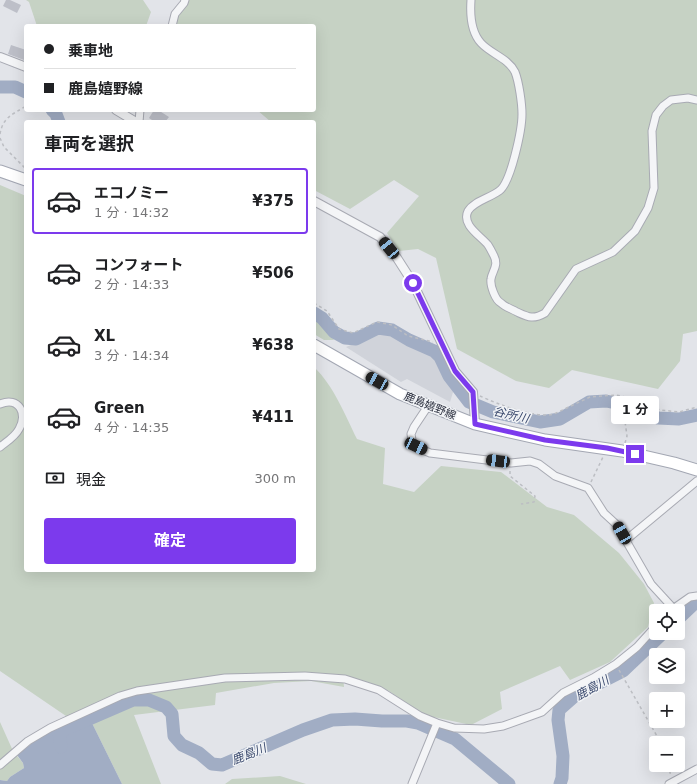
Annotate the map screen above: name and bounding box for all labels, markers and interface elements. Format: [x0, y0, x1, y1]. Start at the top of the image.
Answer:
text: 乗車地 [68, 42, 113, 60]
text: 鹿島嬉野線 [68, 80, 143, 98]
text: 車両を選択 [44, 133, 134, 154]
icon: car [46, 183, 82, 219]
text: エコノミー [94, 184, 169, 202]
text: ¥375 [252, 192, 294, 210]
text: 1 分 · 14:32 [94, 205, 169, 220]
car [377, 235, 401, 261]
icon: car [46, 255, 82, 291]
text: コンフォート [94, 256, 184, 274]
text: ¥506 [252, 264, 294, 282]
route start [404, 274, 422, 292]
text: 2 分 · 14:33 [94, 277, 169, 292]
icon: car [46, 327, 82, 363]
text: XL [94, 327, 115, 345]
text: ¥638 [252, 336, 294, 354]
text: 3 分 · 14:34 [94, 348, 169, 363]
car [364, 370, 390, 392]
street label: 鹿島嬉野線 [402, 390, 458, 422]
callout: 1 分 [611, 396, 659, 424]
icon: car [46, 399, 82, 435]
text: Green [94, 399, 145, 417]
text: 1 分 [622, 402, 648, 417]
water label: 谷所川 [492, 404, 532, 426]
text: ¥411 [252, 408, 294, 426]
text: 4 分 · 14:35 [94, 420, 169, 435]
car [403, 435, 429, 457]
route end [626, 445, 644, 463]
car [485, 454, 511, 468]
icon: cash [44, 467, 66, 489]
text: 現金 [76, 471, 106, 489]
text: 300 m [254, 471, 296, 486]
button: 確定 [44, 518, 296, 564]
car [611, 520, 633, 546]
map controls [649, 604, 685, 772]
button: locate [649, 604, 685, 640]
button: layers [649, 648, 685, 684]
water label: 鹿島川 [573, 672, 613, 703]
button: + [649, 692, 685, 728]
button: − [649, 736, 685, 772]
water label: 鹿島川 [230, 740, 270, 767]

